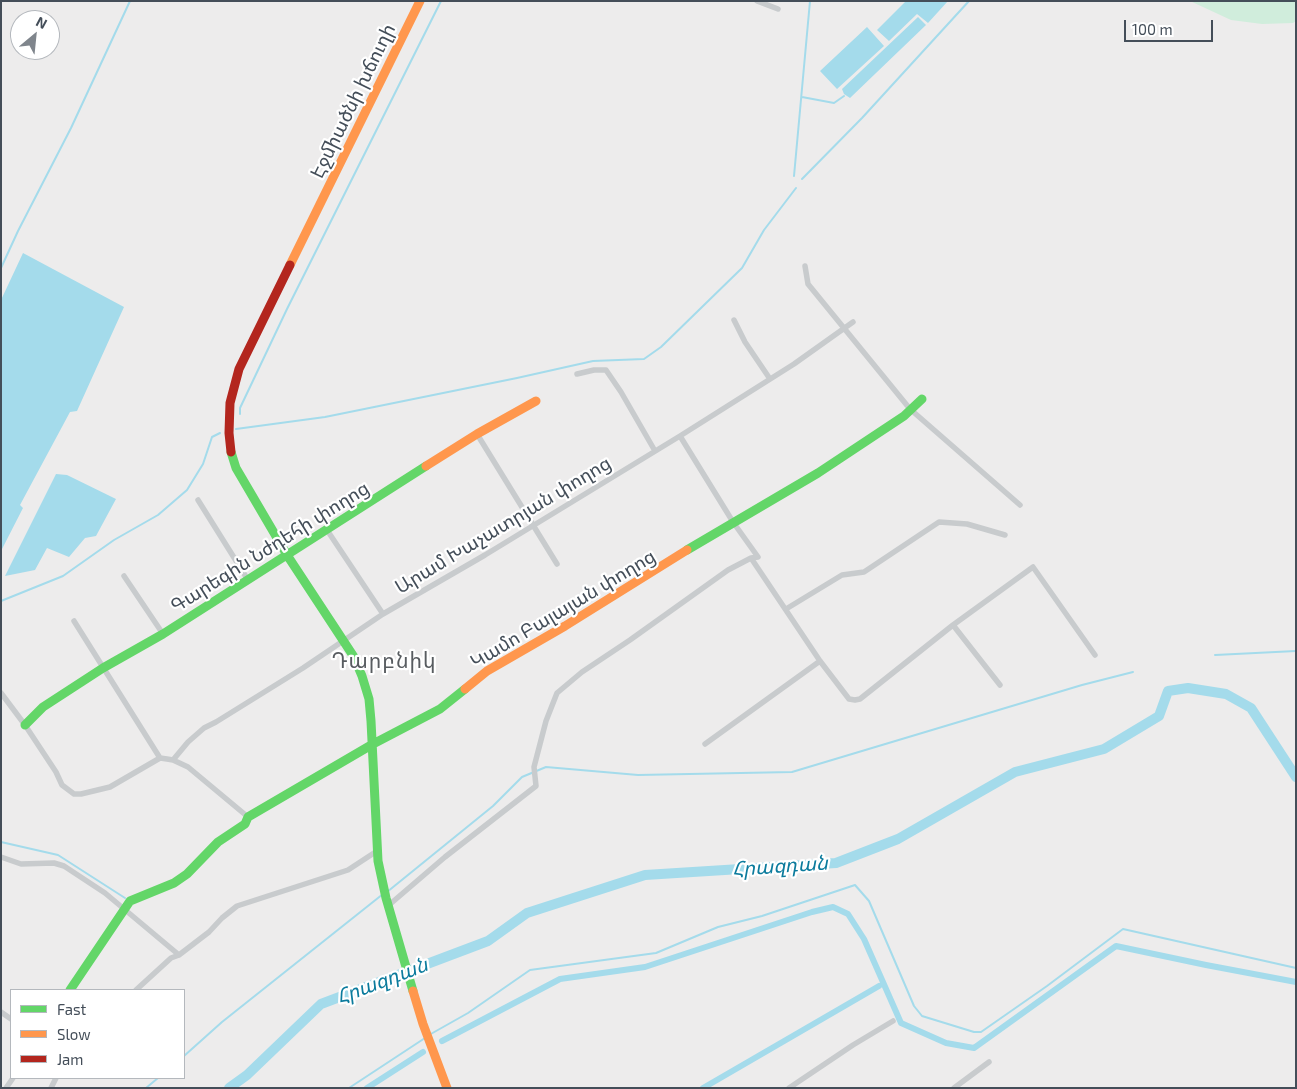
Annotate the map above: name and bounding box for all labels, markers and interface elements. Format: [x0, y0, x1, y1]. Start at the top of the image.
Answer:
north arrow [10, 10, 60, 60]
scale bar [1127, 10, 1216, 42]
text: N [33, 12, 50, 32]
street label: Էջմիածնի խճուղի [306, 20, 400, 182]
text: 100 m [1132, 20, 1173, 38]
street label: Արամ Խաչատրյան փողոց [391, 451, 615, 599]
street label: Գարեգին Նժդեհի փողոց [167, 476, 373, 618]
street label: Կամո Բալայան փողոց [466, 545, 660, 673]
district label: Դարբնիկ [331, 648, 437, 674]
water label: Հրազդան [731, 851, 829, 881]
water label: Հրազդան [333, 953, 431, 1009]
legend [10, 989, 185, 1079]
text: Fast [57, 1000, 86, 1018]
text: Slow [57, 1025, 91, 1043]
text: Jam [57, 1050, 83, 1068]

